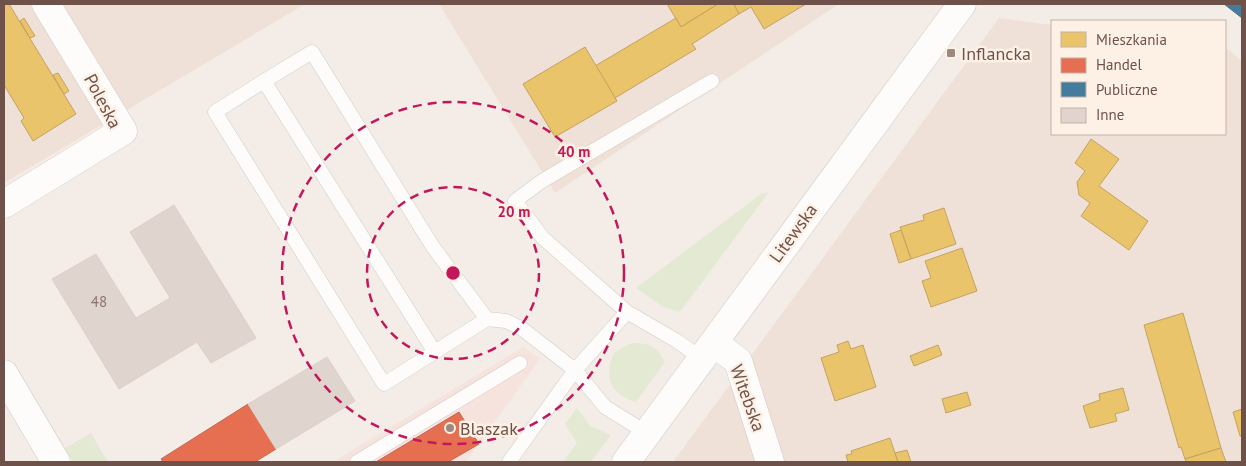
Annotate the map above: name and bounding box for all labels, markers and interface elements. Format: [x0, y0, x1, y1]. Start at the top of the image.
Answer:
legend [1051, 20, 1226, 135]
text: Mieszkania [1096, 30, 1167, 49]
place label: Inflancka [961, 42, 1031, 65]
marker: Inflancka [945, 47, 957, 59]
text: Handel [1096, 55, 1142, 74]
street label: Poleska [79, 70, 127, 132]
text: Publiczne [1096, 80, 1158, 99]
text: Inne [1096, 105, 1124, 124]
text: 40 m [558, 142, 590, 161]
street label: Litewska [764, 199, 822, 267]
text: 20 m [498, 202, 530, 221]
centre of rings [444, 264, 462, 282]
house number: 48 [91, 292, 107, 311]
street label: Witebska [725, 361, 771, 435]
place label: Blaszak [460, 417, 518, 440]
marker: Blaszak [444, 422, 456, 434]

